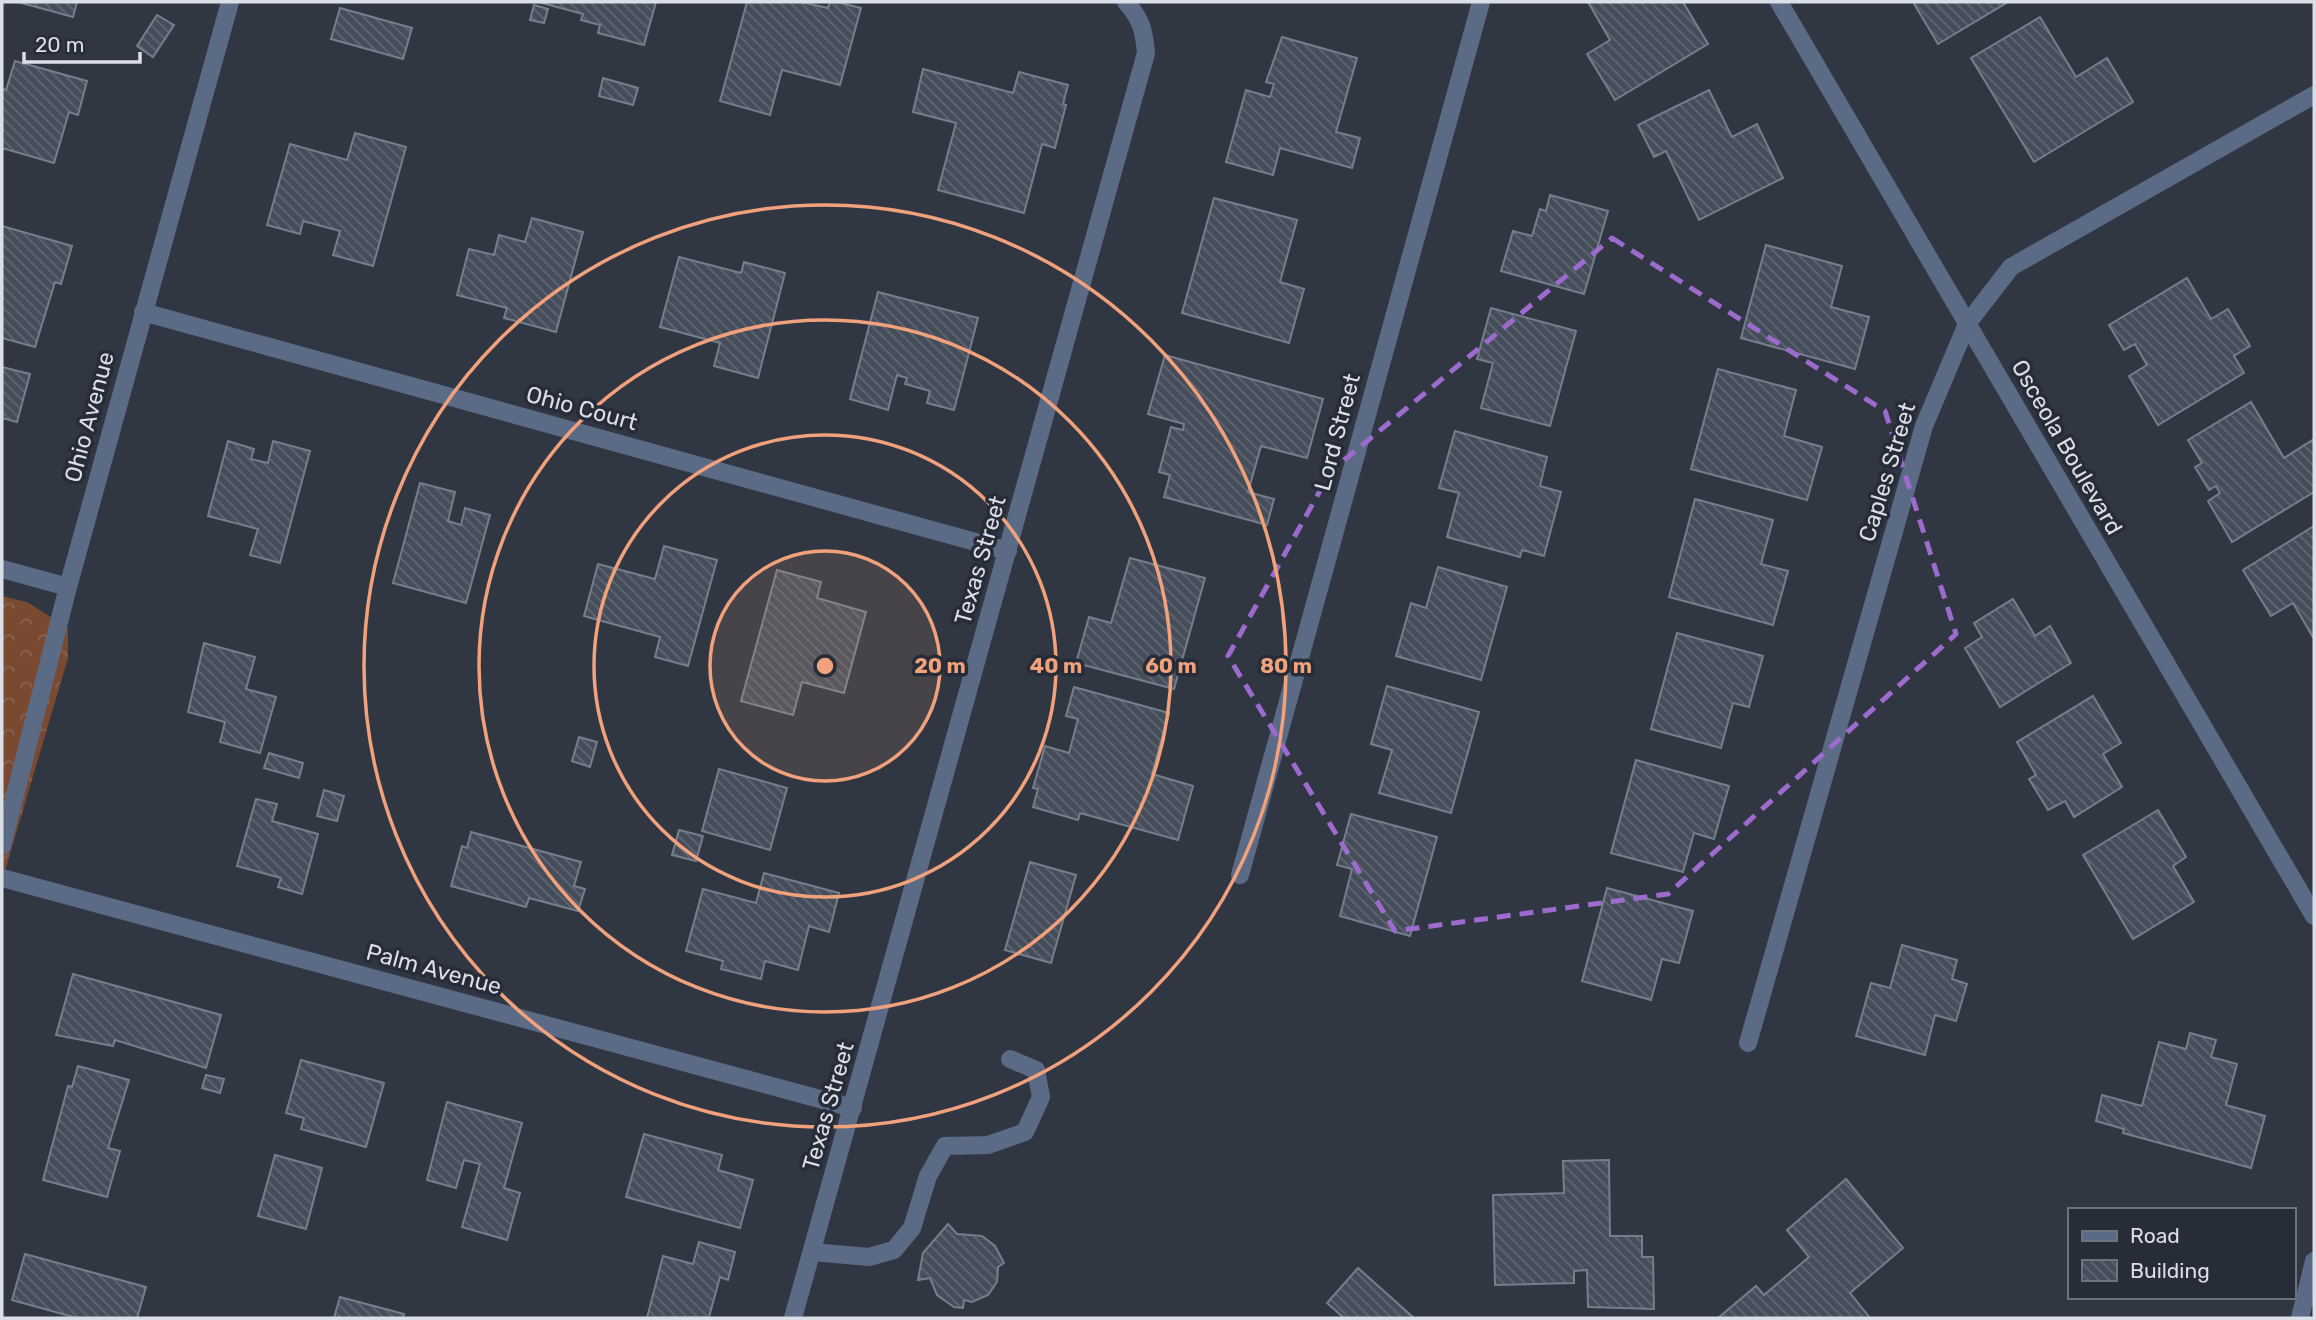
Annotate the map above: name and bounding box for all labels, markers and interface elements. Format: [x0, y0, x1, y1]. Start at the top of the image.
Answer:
scale bar [24, 21, 140, 65]
text: 20 m [35, 32, 84, 57]
street label: Ohio Avenue [58, 349, 120, 485]
street label: Osceola Boulevard [2005, 354, 2129, 540]
street label: Lord Street [1308, 370, 1366, 494]
street label: Ohio Court [523, 380, 641, 436]
street label: Caples Street [1853, 399, 1921, 545]
street label: Texas Street [948, 492, 1012, 628]
text: 20 m [914, 653, 966, 678]
text: 40 m [1030, 653, 1082, 678]
text: 60 m [1145, 653, 1197, 678]
text: 80 m [1260, 653, 1312, 678]
centre of rings [813, 654, 837, 678]
street label: Palm Avenue [363, 938, 505, 1000]
street label: Texas Street [796, 1038, 860, 1174]
legend [2068, 1208, 2295, 1299]
text: Road [2130, 1223, 2180, 1248]
text: Building [2130, 1258, 2210, 1283]

